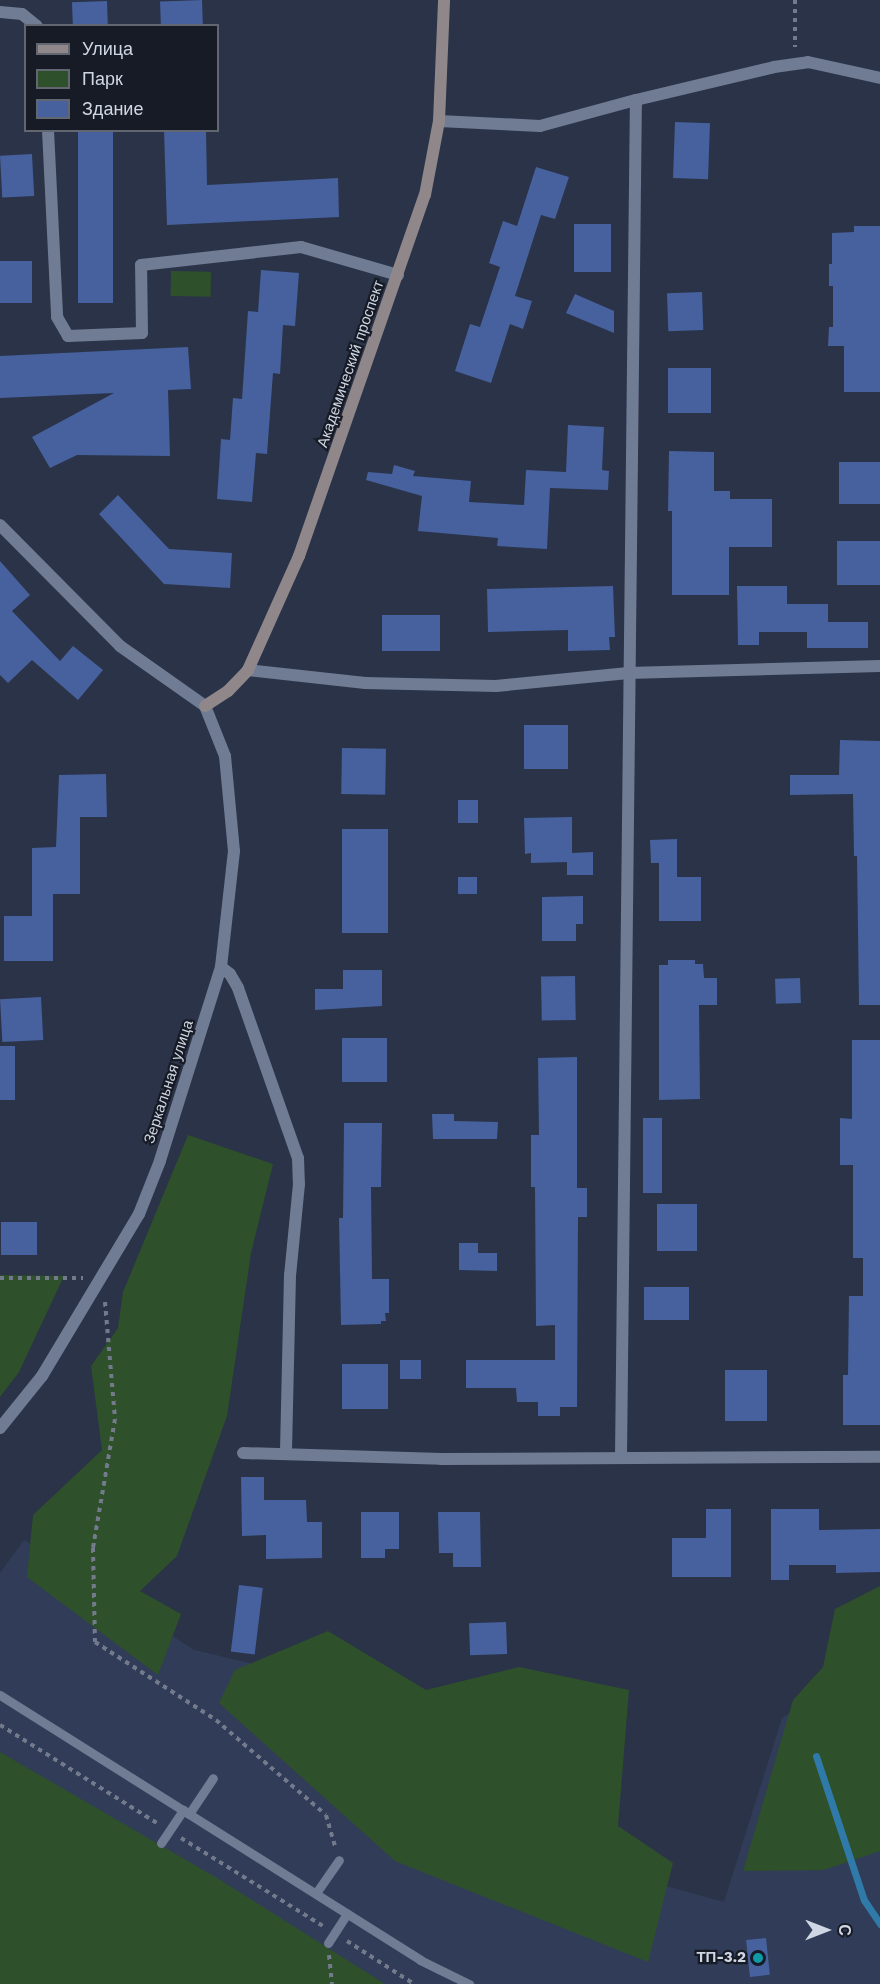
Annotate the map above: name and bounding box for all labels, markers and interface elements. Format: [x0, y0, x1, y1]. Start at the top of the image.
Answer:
legend [24, 24, 219, 132]
text: Улица [82, 38, 133, 59]
text: Парк [82, 68, 123, 89]
text: Здание [82, 98, 143, 119]
street label: Академический проспект [314, 278, 388, 450]
street label: Зеркальная улица [141, 1018, 197, 1146]
north arrow [796, 1900, 856, 1960]
text: С [835, 1924, 854, 1936]
place label: ТП-3.2 [696, 1949, 746, 1967]
marker: ТП-3.2 [751, 1951, 765, 1965]

